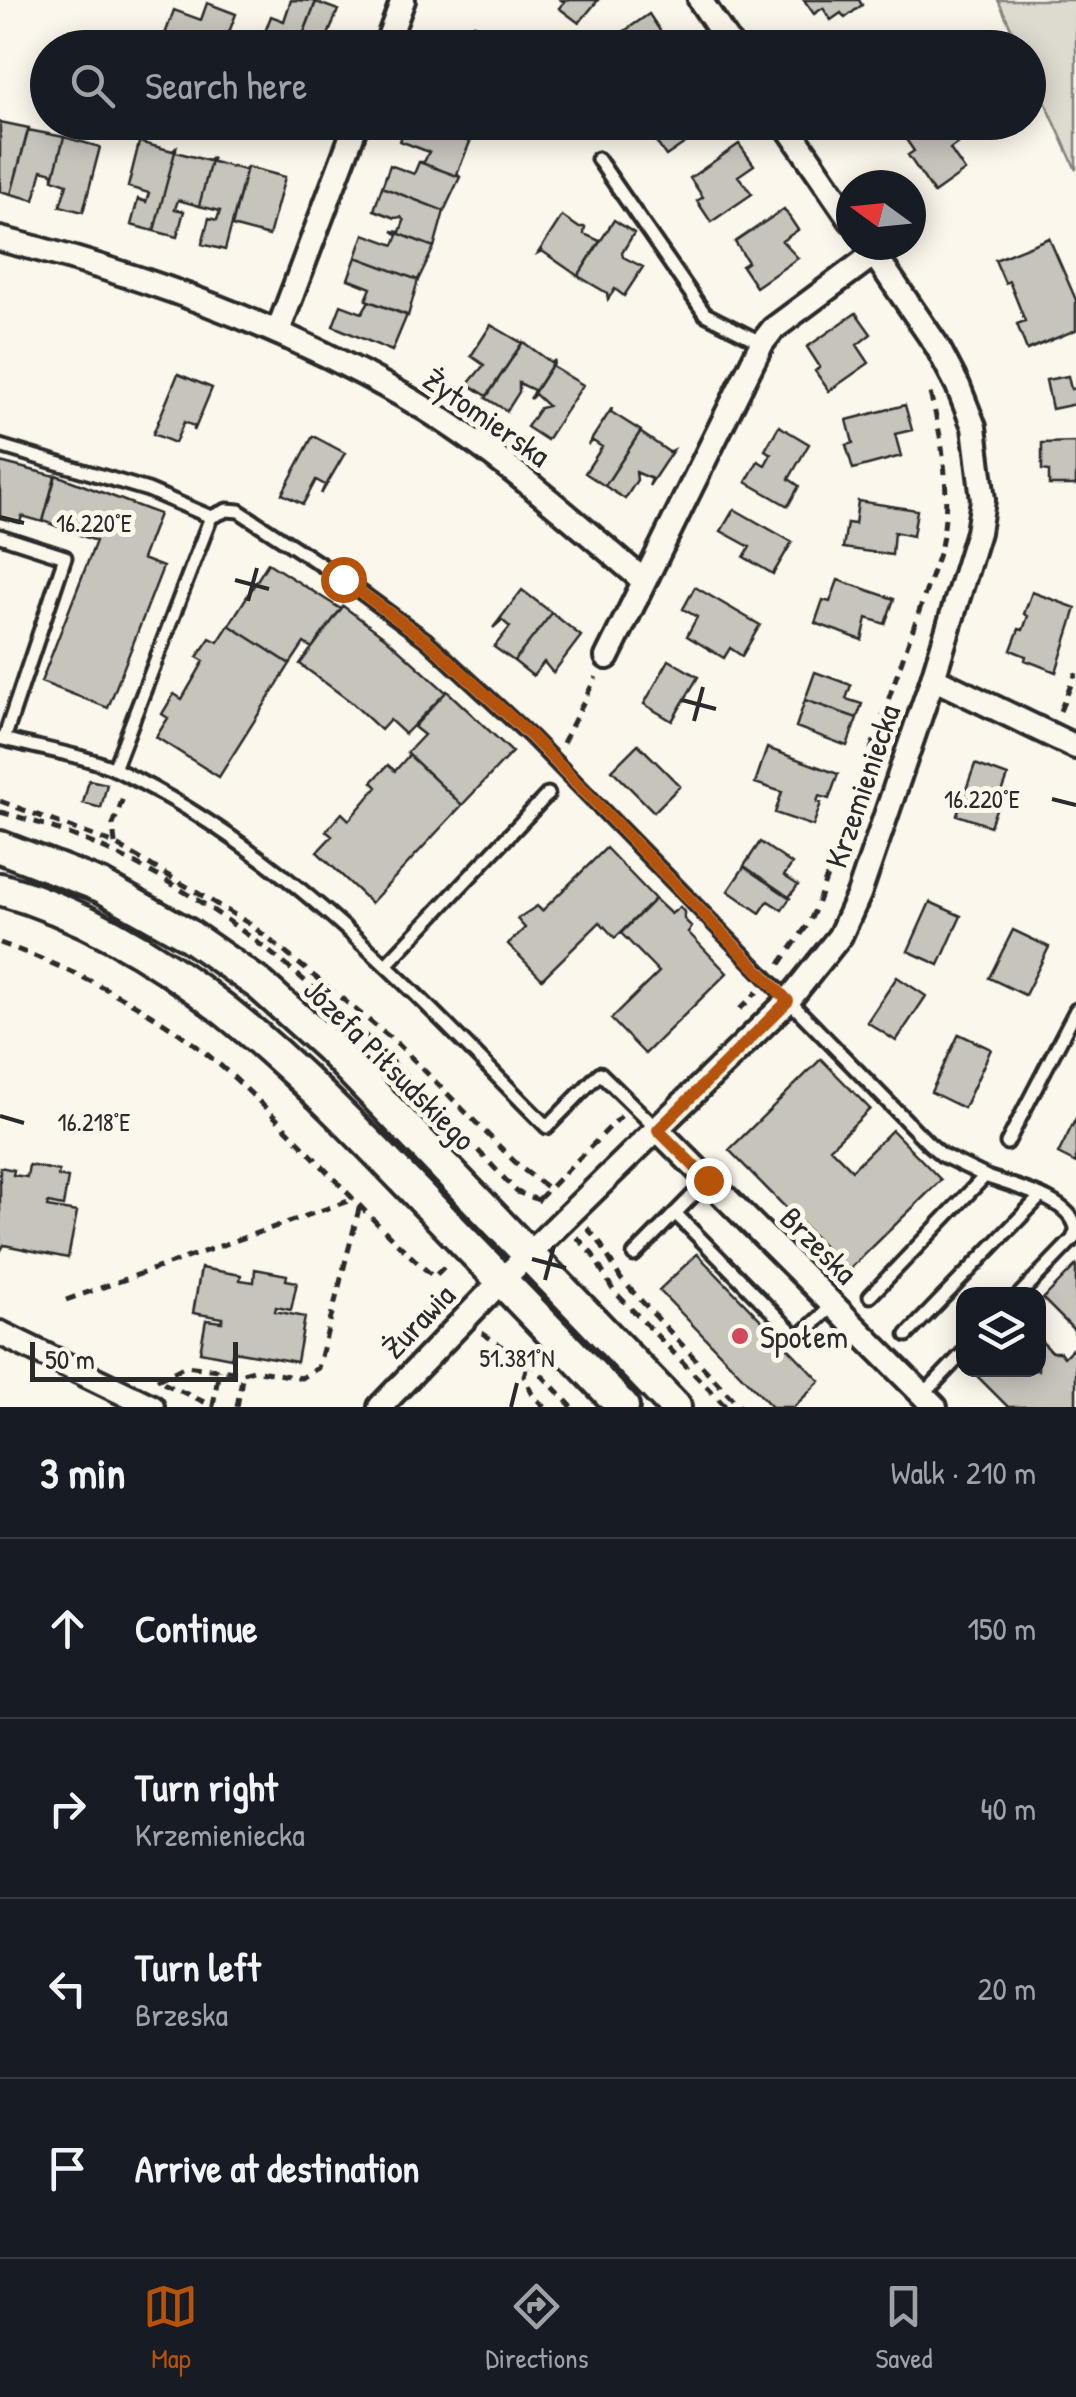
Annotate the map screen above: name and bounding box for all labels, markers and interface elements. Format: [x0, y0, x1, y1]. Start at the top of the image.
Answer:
search box [30, 30, 1046, 140]
icon: search [65, 58, 120, 113]
text: Search here [145, 59, 307, 111]
north arrow [836, 170, 926, 260]
street label: Żytomierska [415, 358, 559, 476]
text: 16.220°E [56, 506, 132, 540]
route start [321, 557, 367, 603]
street label: Krzemieniecka [814, 699, 910, 873]
text: 16.220°E [944, 782, 1020, 816]
street label: Józefa Piłsudskiego [294, 968, 486, 1160]
text: 16.218°E [58, 1105, 130, 1139]
route end [686, 1158, 732, 1204]
street label: Brzeska [771, 1197, 867, 1293]
street label: Żurawia [372, 1274, 464, 1368]
map controls [956, 1287, 1046, 1377]
button: layers [956, 1287, 1046, 1377]
place label: Społem [760, 1315, 848, 1358]
marker: Społem [729, 1325, 751, 1347]
scale bar [30, 1337, 238, 1382]
text: 50 m [45, 1340, 95, 1378]
text: 51.381°N [479, 1341, 555, 1375]
text: 3 min [40, 1444, 125, 1501]
text: Walk · 210 m [891, 1451, 1036, 1494]
icon: ahead [40, 1601, 95, 1656]
text: Continue [135, 1602, 257, 1654]
text: 150 m [967, 1607, 1036, 1650]
text: Turn right [135, 1761, 278, 1813]
icon: right [40, 1781, 95, 1836]
text: 40 m [981, 1787, 1036, 1830]
text: Krzemieniecka [135, 1813, 305, 1856]
text: Turn left [135, 1941, 260, 1993]
icon: left [40, 1961, 95, 2016]
text: 20 m [978, 1967, 1036, 2010]
text: Brzeska [135, 1993, 228, 2036]
icon: arrive [40, 2141, 95, 2196]
text: Arrive at destination [135, 2142, 419, 2194]
tab: Map [143, 2279, 198, 2377]
tab: Directions [485, 2279, 588, 2377]
tab: Saved [875, 2279, 933, 2377]

